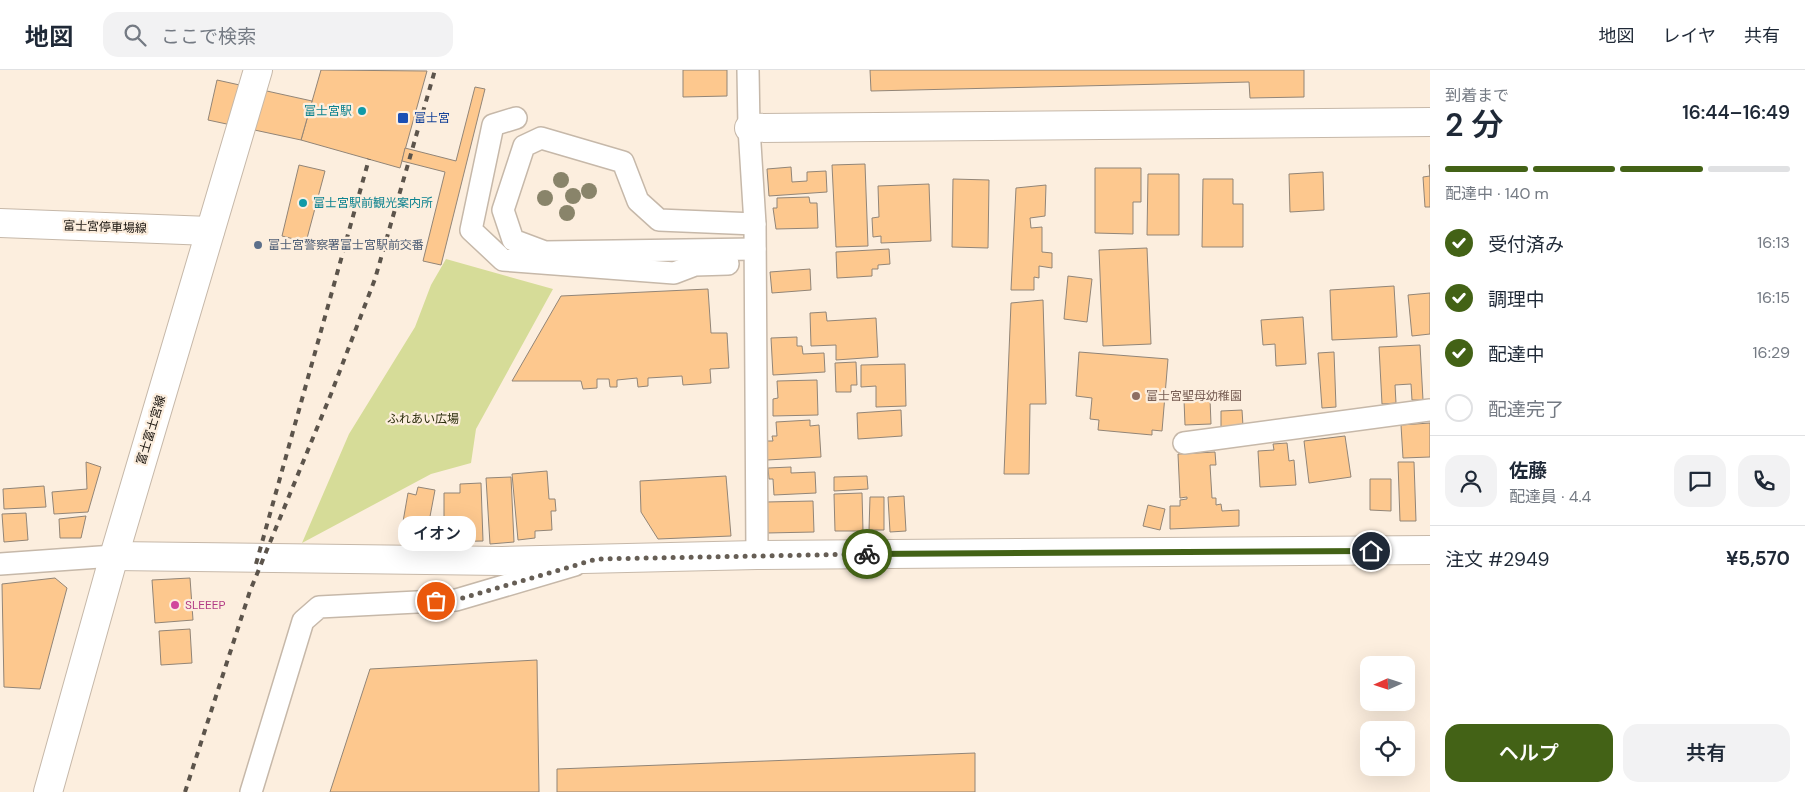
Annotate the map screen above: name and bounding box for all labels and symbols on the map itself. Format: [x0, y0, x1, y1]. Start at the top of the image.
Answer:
place label: 富士宮駅 [304, 103, 352, 119]
marker: 富士宮駅 [356, 105, 368, 117]
place label: 富士宮 [414, 110, 450, 126]
marker: 富士宮 [396, 111, 410, 125]
place label: 富士宮駅前観光案内所 [313, 195, 433, 211]
marker: 富士宮駅前観光案内所 [297, 197, 309, 209]
street label: 富士宮停車場線 [63, 218, 147, 236]
place label: 富士宮警察署富士宮駅前交番 [268, 237, 424, 253]
marker: 富士宮警察署富士宮駅前交番 [252, 239, 264, 251]
place label: 富士宮聖母幼稚園 [1146, 388, 1242, 404]
marker: 富士宮聖母幼稚園 [1130, 390, 1142, 402]
street label: 富士富士宮線 [133, 393, 169, 467]
park label: ふれあい広場 [387, 411, 459, 427]
callout: イオン [397, 516, 475, 551]
courier [842, 529, 892, 579]
pin [1350, 530, 1392, 572]
pin [415, 580, 457, 622]
place label: SLEEEP [185, 597, 226, 613]
marker: SLEEEP [169, 599, 181, 611]
north arrow [1360, 656, 1415, 711]

